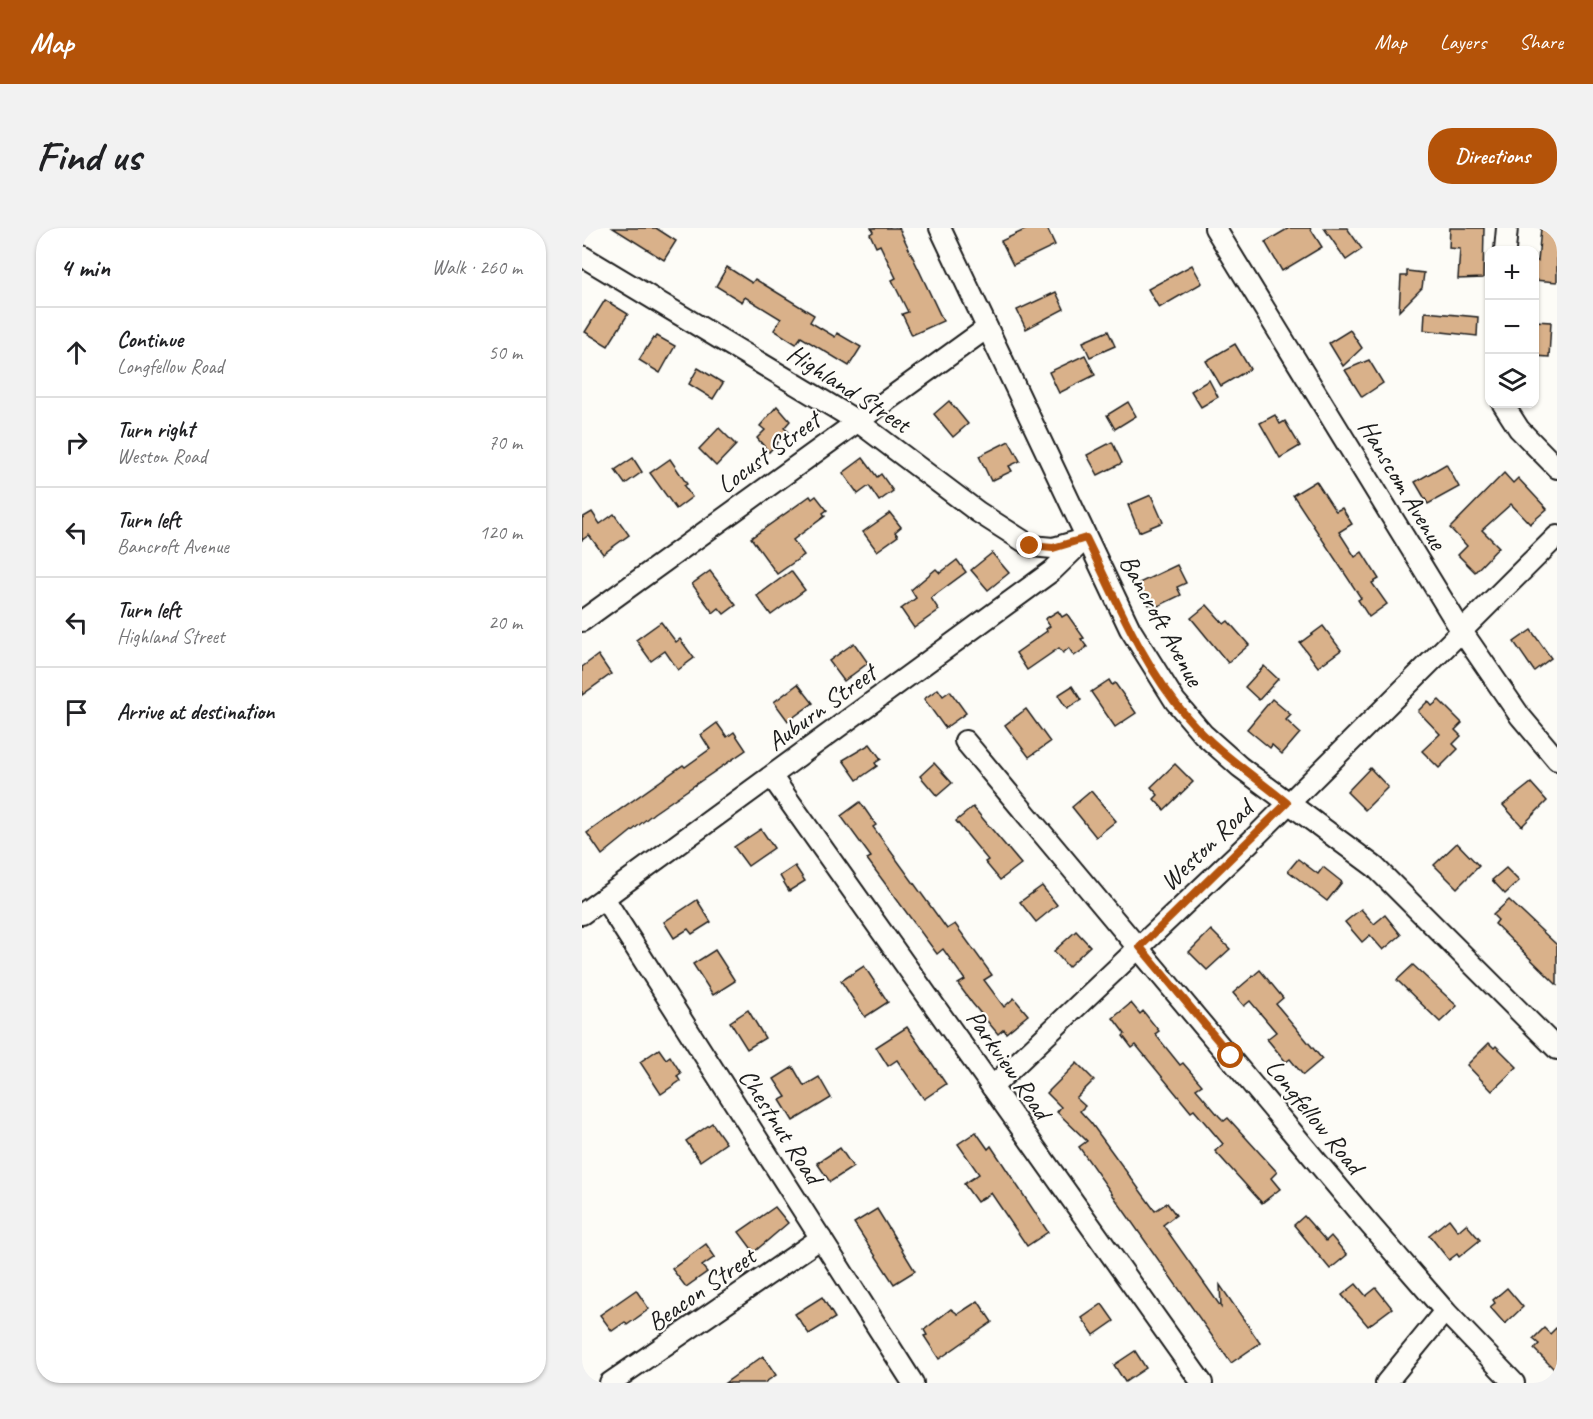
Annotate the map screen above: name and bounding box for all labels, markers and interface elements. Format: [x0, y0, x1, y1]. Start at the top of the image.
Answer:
text: Map [30, 25, 73, 60]
text: Map [1374, 29, 1407, 55]
text: Layers [1440, 29, 1486, 55]
text: Share [1519, 29, 1563, 55]
button: Directions [1428, 128, 1557, 184]
text: Find us [36, 130, 141, 183]
map controls [1485, 246, 1539, 408]
button: + [1485, 246, 1539, 300]
text: 4 min [60, 251, 110, 284]
text: Walk · 260 m [432, 255, 522, 280]
button: − [1485, 300, 1539, 354]
text: Continue [117, 326, 183, 354]
icon: ahead [60, 336, 93, 369]
street label: Highland Street [781, 336, 918, 442]
text: 50 m [488, 340, 522, 365]
text: Longfellow Road [117, 354, 223, 379]
button: layers [1485, 354, 1539, 408]
street label: Locust Street [710, 402, 829, 501]
street label: Hanscom Avenue [1351, 413, 1455, 557]
text: Turn right [117, 416, 194, 444]
icon: right [60, 426, 93, 459]
text: 70 m [488, 430, 522, 455]
text: Weston Road [117, 444, 207, 469]
text: Turn left [117, 506, 181, 534]
icon: left [60, 516, 93, 549]
text: 120 m [479, 520, 522, 545]
route end [1016, 532, 1042, 558]
text: Bancroft Avenue [117, 534, 229, 559]
street label: Bancroft Avenue [1112, 549, 1212, 693]
text: Turn left [117, 596, 181, 624]
icon: left [60, 606, 93, 639]
text: 20 m [488, 610, 522, 635]
text: Highland Street [117, 624, 225, 649]
street label: Auburn Street [760, 655, 885, 758]
icon: arrive [60, 696, 93, 729]
text: Arrive at destination [117, 698, 274, 726]
street label: Weston Road [1153, 790, 1262, 898]
street label: Parkview Road [959, 1003, 1061, 1129]
route start [1217, 1042, 1243, 1068]
street label: Longfellow Road [1258, 1052, 1373, 1183]
street label: Chestnut Road [731, 1062, 832, 1193]
street label: Beacon Street [641, 1239, 764, 1339]

